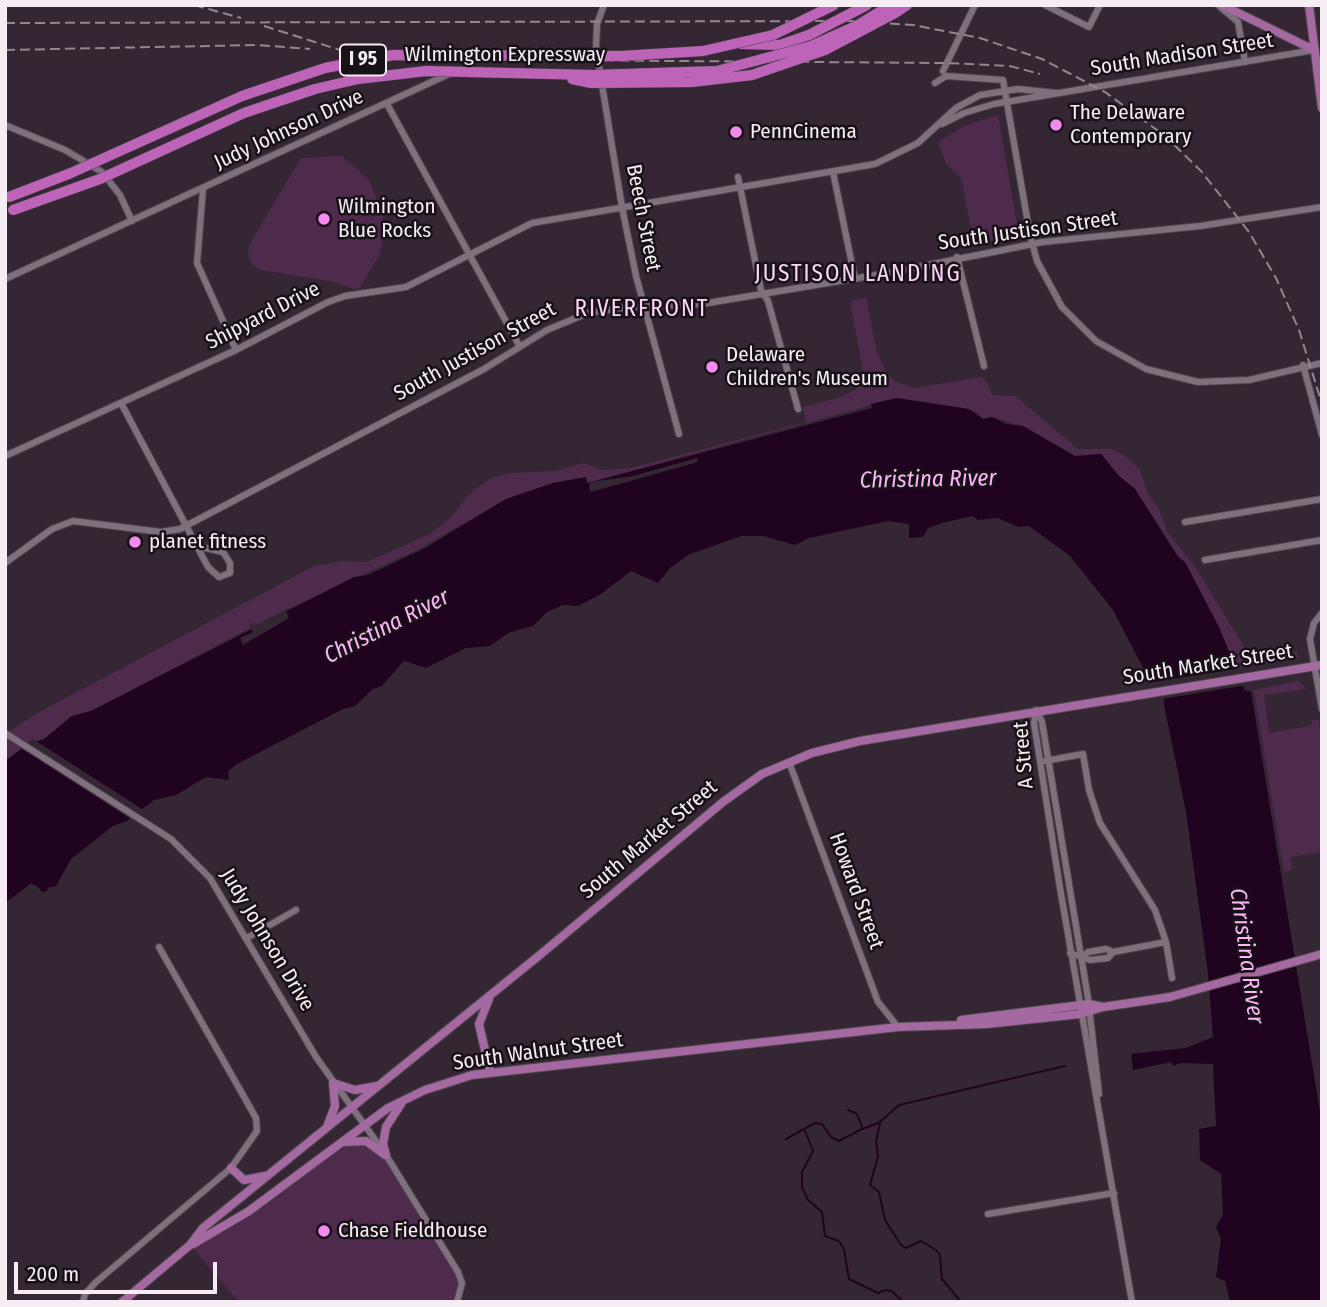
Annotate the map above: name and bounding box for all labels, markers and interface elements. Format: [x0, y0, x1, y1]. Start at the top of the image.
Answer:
street label: South Madison Street [1089, 28, 1275, 82]
street label: Wilmington Expressway [405, 42, 605, 68]
road number: I 95 [340, 44, 386, 76]
street label: Judy Johnson Drive [210, 84, 368, 176]
place label: The Delaware Contemporary [1070, 100, 1191, 150]
marker: The Delaware Contemporary [1048, 117, 1064, 133]
place label: PennCinema [750, 119, 857, 145]
marker: PennCinema [728, 124, 744, 140]
street label: Beech Street [620, 162, 666, 274]
place label: Wilmington Blue Rocks [338, 194, 436, 244]
street label: South Justison Street [937, 206, 1119, 256]
marker: Wilmington Blue Rocks [316, 211, 332, 227]
district label: JUSTISON LANDING [756, 261, 960, 289]
street label: Shipyard Drive [202, 276, 324, 356]
district label: RIVERFRONT [576, 296, 708, 324]
street label: South Justison Street [390, 297, 560, 407]
place label: Delaware Children's Museum [726, 342, 888, 392]
marker: Delaware Children's Museum [704, 359, 720, 375]
water label: Christina River [859, 465, 997, 495]
place label: planet fitness [149, 529, 266, 555]
marker: planet fitness [127, 534, 143, 550]
water label: Christina River [320, 584, 454, 670]
street label: South Market Street [1121, 639, 1295, 691]
street label: A Street [1009, 720, 1039, 790]
street label: South Market Street [575, 775, 723, 905]
street label: Howard Street [823, 829, 889, 953]
street label: Judy Johnson Drive [215, 864, 319, 1016]
water label: Christina River [1223, 886, 1269, 1026]
street label: South Walnut Street [451, 1028, 625, 1076]
place label: Chase Fieldhouse [338, 1218, 487, 1244]
marker: Chase Fieldhouse [316, 1223, 332, 1239]
scale bar [18, 1248, 220, 1292]
text: 200 m [27, 1261, 79, 1287]

